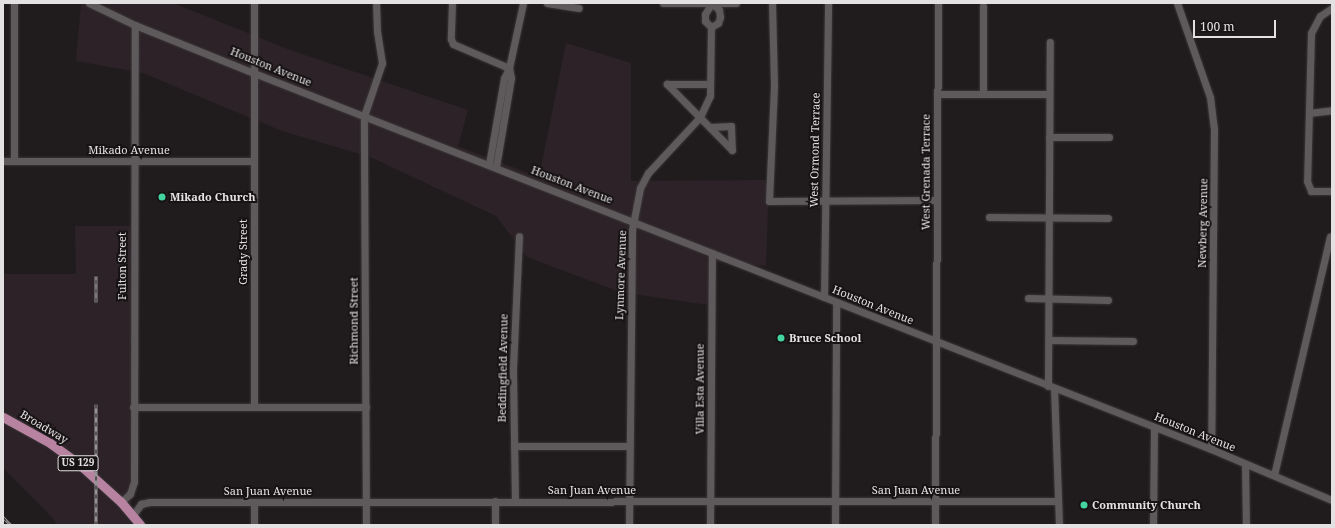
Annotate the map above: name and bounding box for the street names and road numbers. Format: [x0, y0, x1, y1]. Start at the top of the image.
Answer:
street label: Houston Avenue [228, 45, 314, 89]
street label: West Ormond Terrace [807, 92, 823, 208]
street label: West Grenada Terrace [919, 114, 933, 230]
street label: Mikado Avenue [88, 143, 170, 157]
street label: Houston Avenue [529, 163, 615, 207]
street label: Newberg Avenue [1196, 178, 1210, 268]
street label: Grady Street [236, 219, 250, 285]
street label: Lynmore Avenue [613, 230, 629, 320]
street label: Fulton Street [115, 232, 129, 300]
street label: Richmond Street [347, 277, 361, 365]
street label: Houston Avenue [830, 283, 916, 327]
street label: Beddingfield Avenue [495, 314, 511, 422]
street label: Villa Esta Avenue [693, 344, 707, 434]
street label: Broadway [18, 408, 70, 446]
street label: Houston Avenue [1152, 410, 1238, 454]
road number: US 129 [57, 455, 99, 471]
street label: San Juan Avenue [548, 483, 636, 497]
street label: San Juan Avenue [872, 483, 960, 497]
street label: San Juan Avenue [224, 484, 312, 498]

